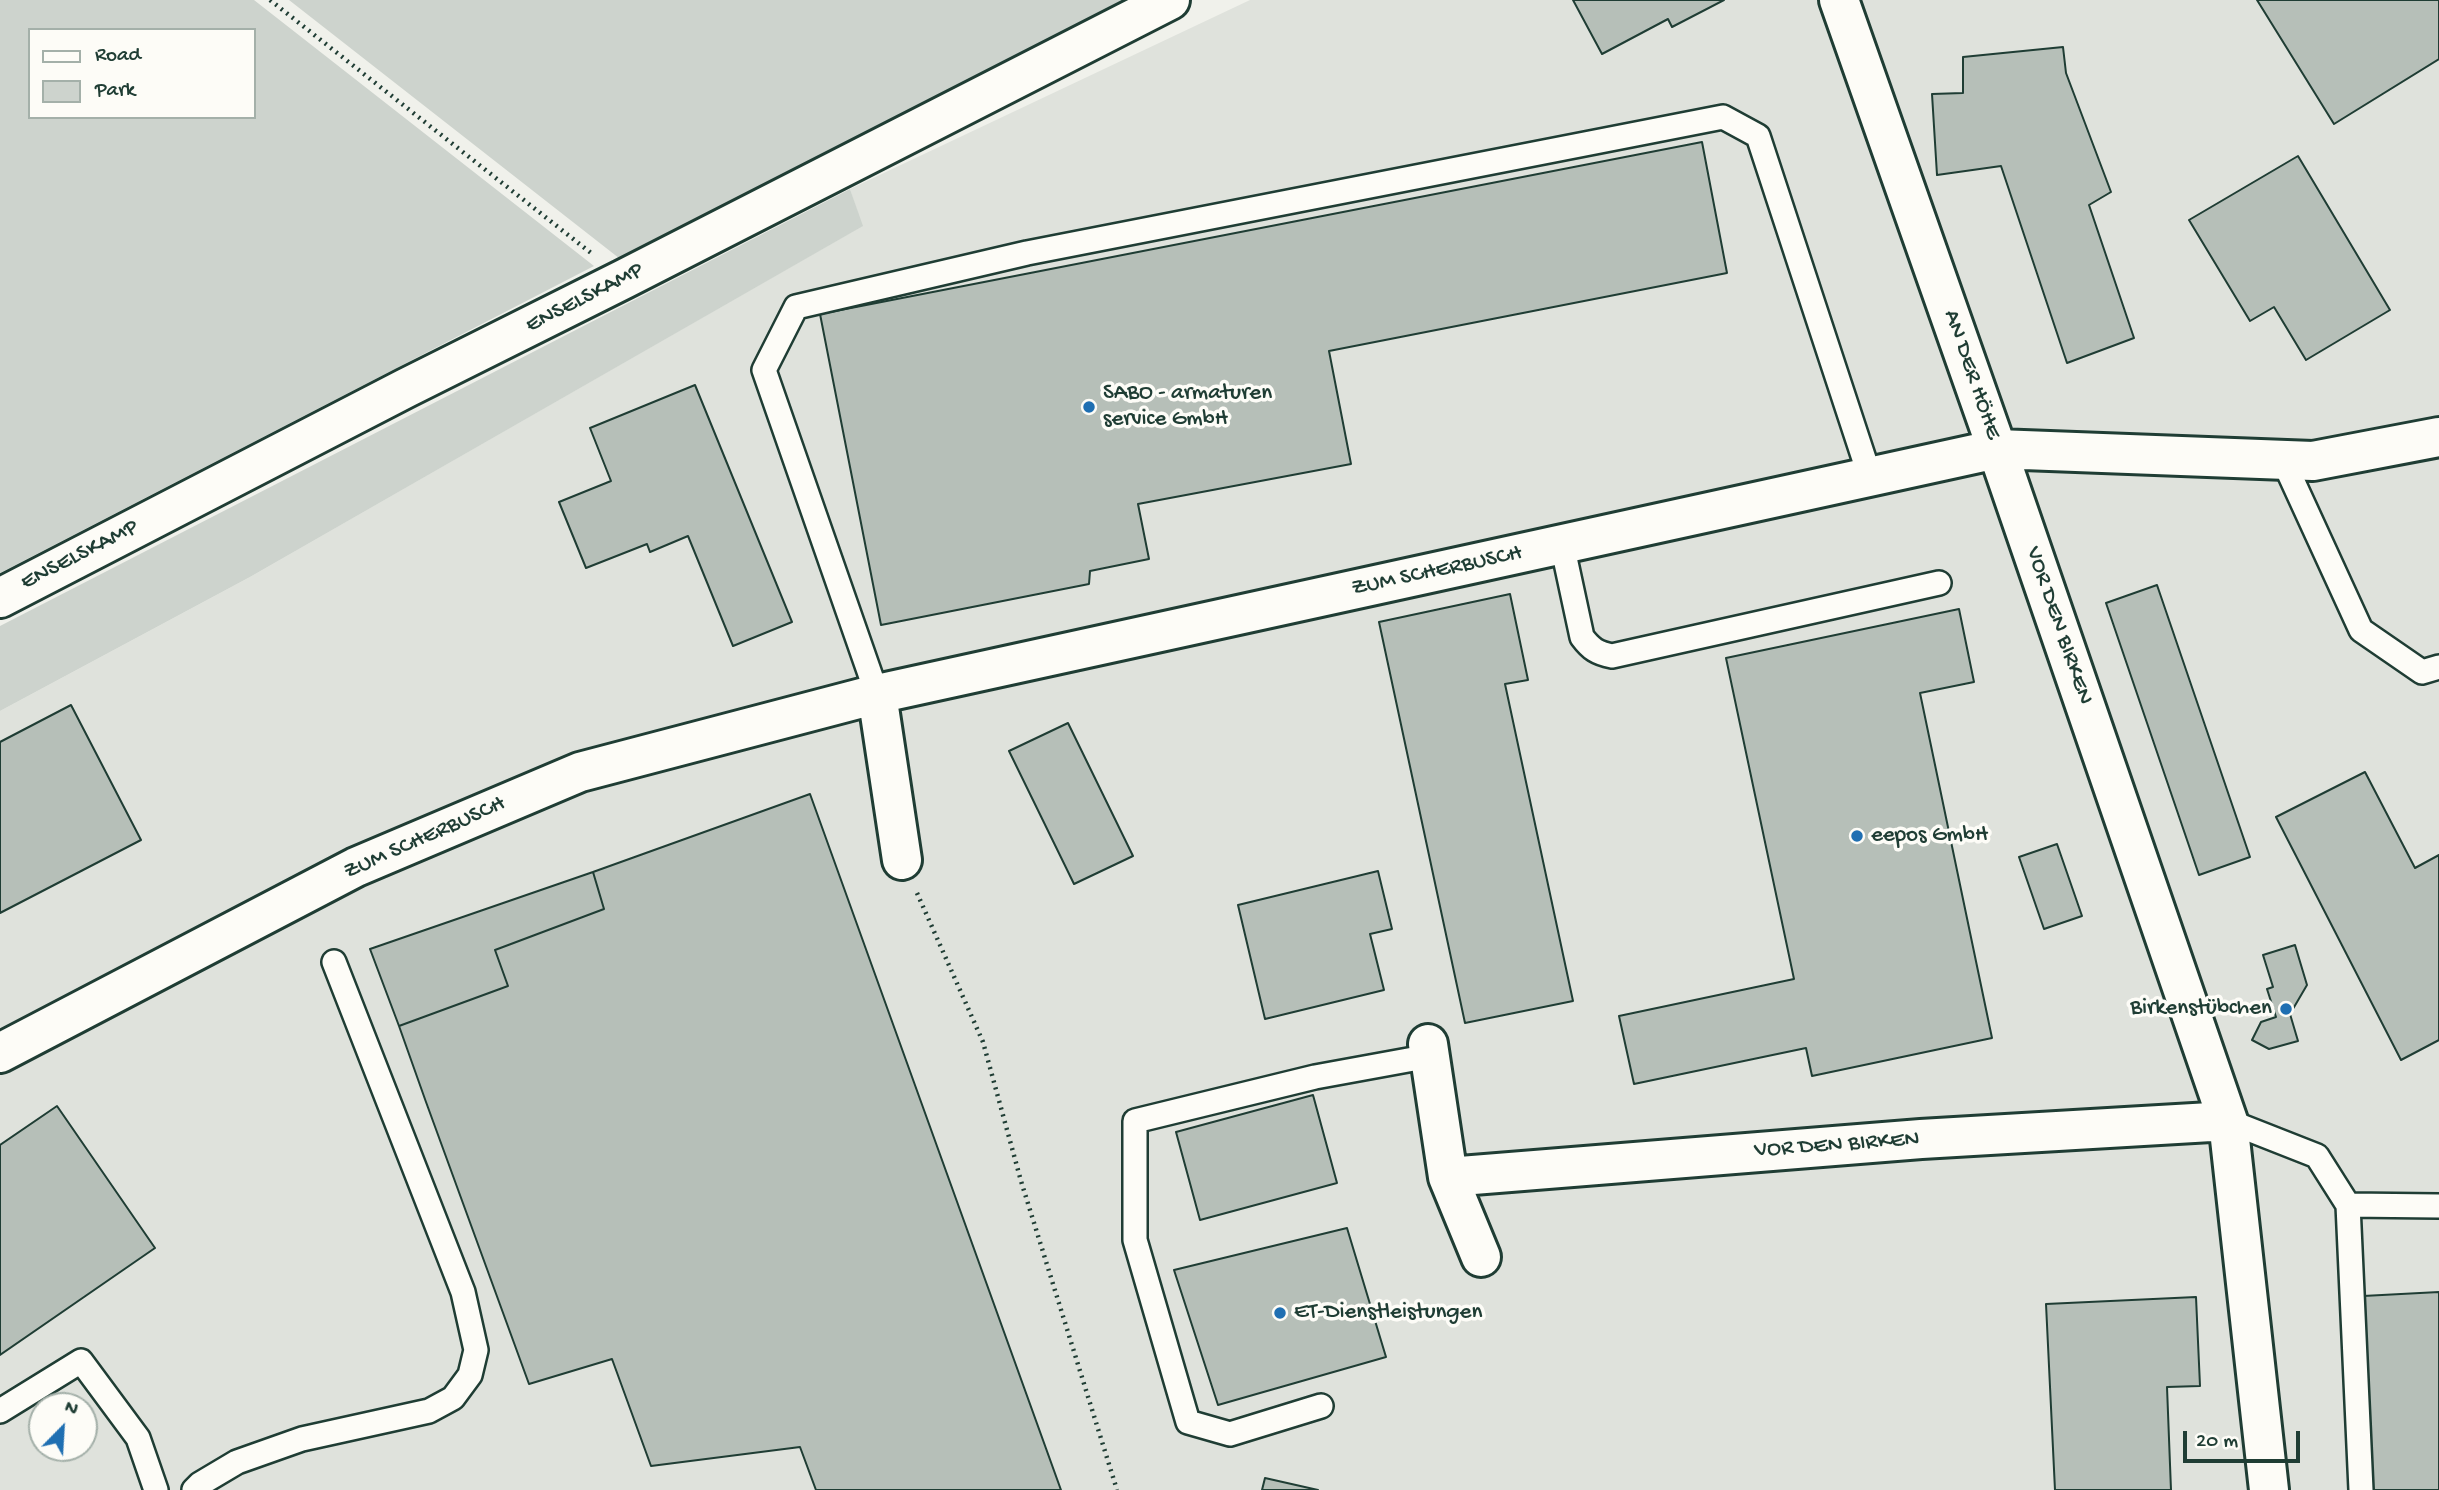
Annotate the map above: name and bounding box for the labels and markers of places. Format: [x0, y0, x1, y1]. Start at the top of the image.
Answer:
place label: SABO - armaturen service GmbH [1103, 380, 1272, 434]
marker: SABO - armaturen service GmbH [1081, 399, 1097, 415]
place label: eepos GmbH [1871, 822, 1988, 850]
marker: eepos GmbH [1849, 828, 1865, 844]
place label: Birkenstübchen [2130, 995, 2272, 1023]
marker: Birkenstübchen [2278, 1001, 2294, 1017]
place label: ET-Dienstleistungen [1294, 1299, 1482, 1327]
marker: ET-Dienstleistungen [1272, 1305, 1288, 1321]

